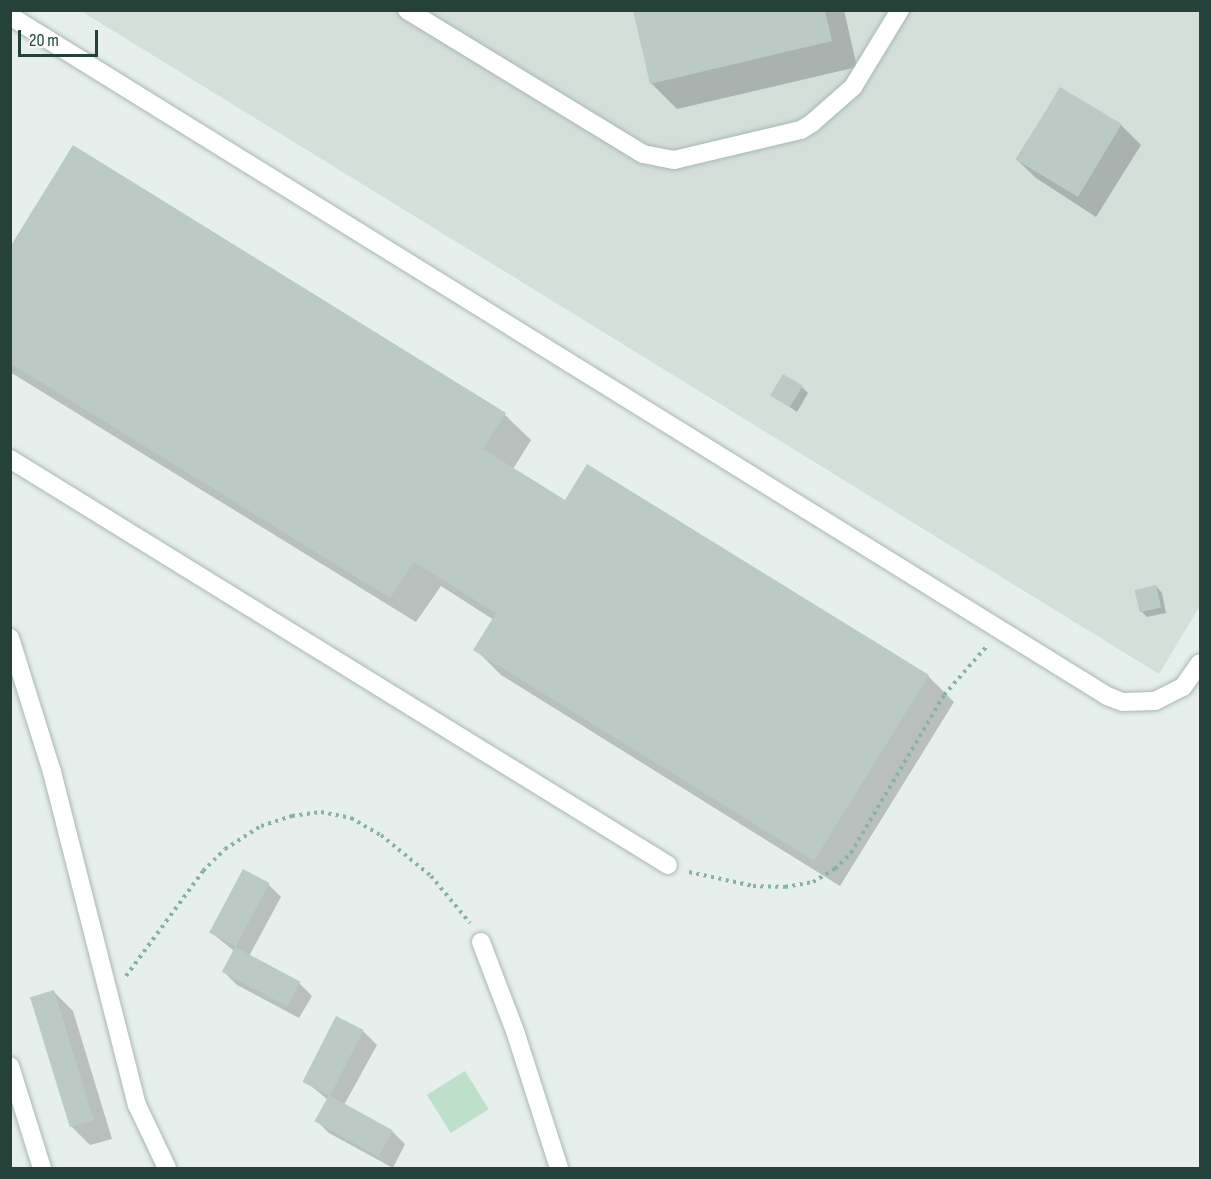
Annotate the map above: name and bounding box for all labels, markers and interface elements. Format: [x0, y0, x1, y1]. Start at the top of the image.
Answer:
scale bar [21, 18, 100, 56]
text: 20 m [29, 30, 59, 51]

